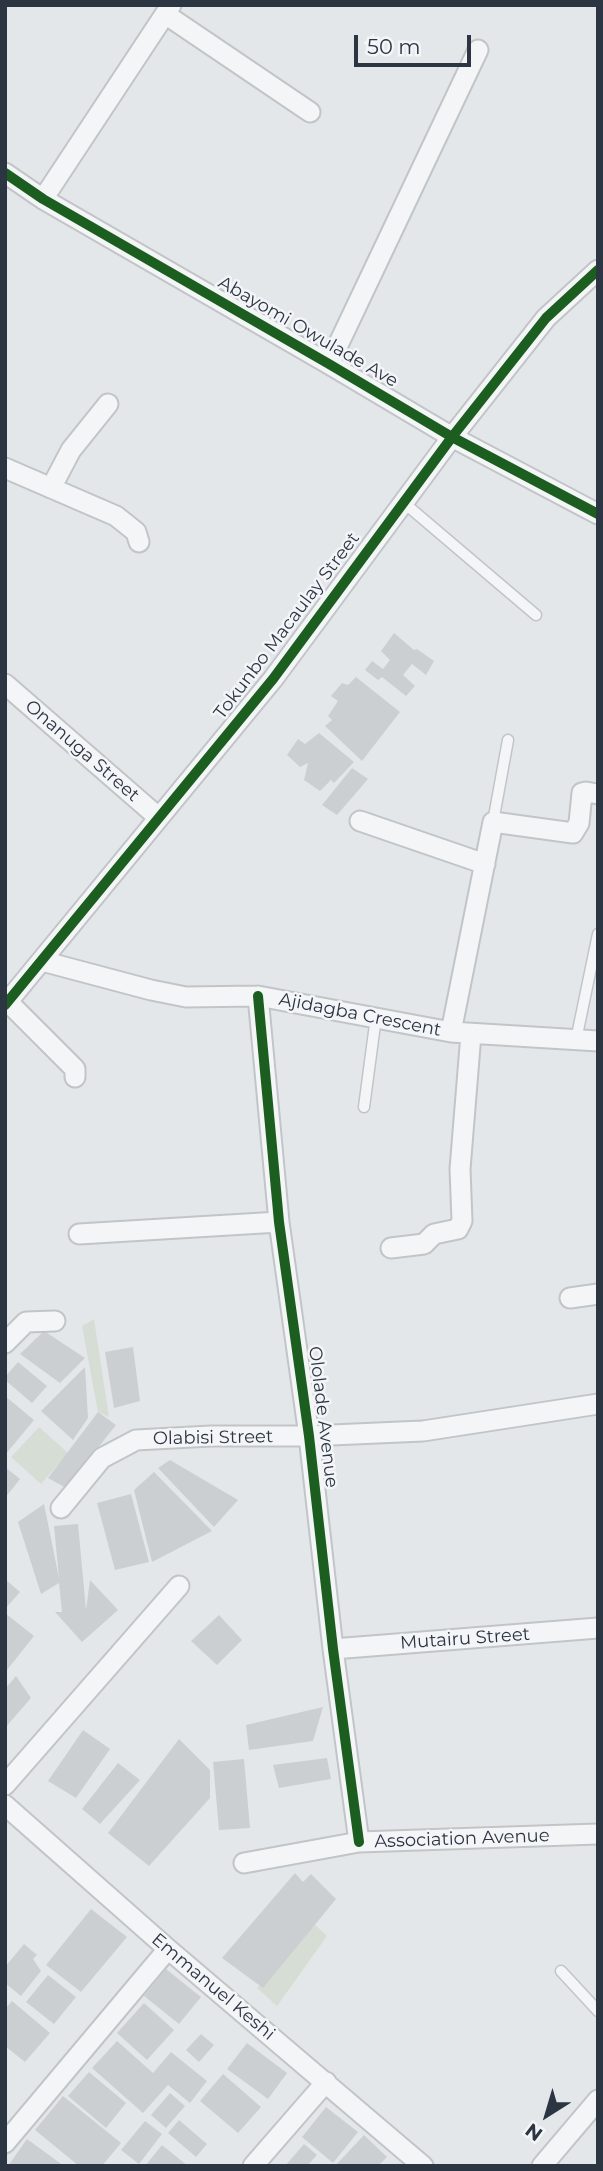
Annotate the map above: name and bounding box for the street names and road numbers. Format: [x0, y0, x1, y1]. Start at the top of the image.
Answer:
street label: Abayomi Owulade Ave [214, 272, 402, 392]
street label: Tokunbo Macaulay Street [210, 528, 364, 724]
street label: Onanuga Street [20, 696, 144, 806]
street label: Ajidagba Crescent [277, 989, 443, 1041]
street label: Ololade Avenue [304, 1345, 342, 1489]
street label: Olabisi Street [153, 1426, 273, 1450]
street label: Mutairu Street [399, 1624, 531, 1654]
street label: Association Avenue [374, 1825, 550, 1853]
street label: Emmanuel Keshi [147, 1929, 279, 2045]

